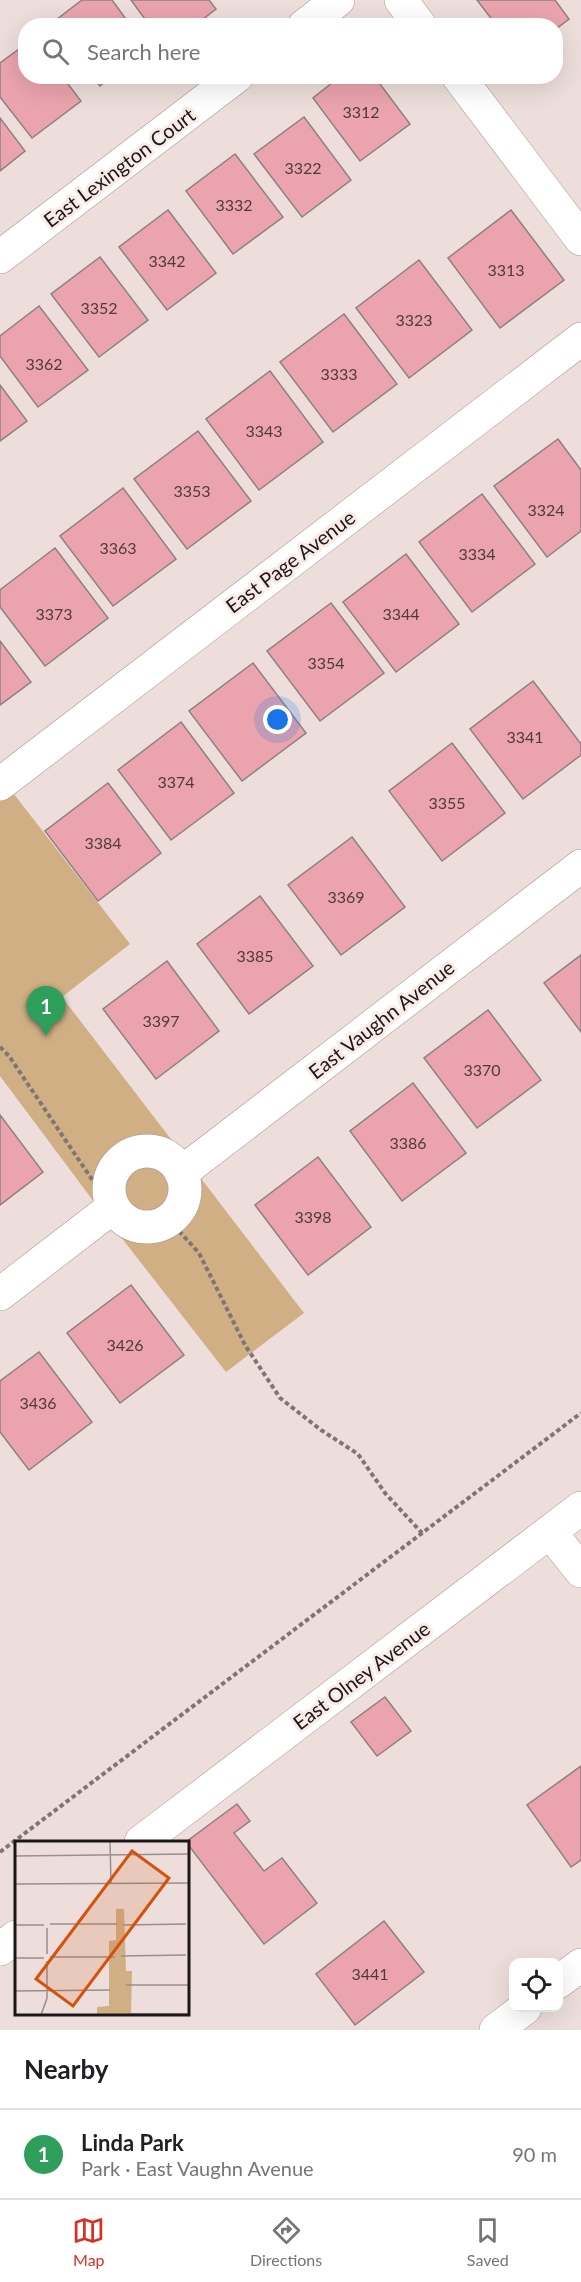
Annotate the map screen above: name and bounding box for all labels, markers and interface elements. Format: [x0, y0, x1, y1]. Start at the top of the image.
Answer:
search box [18, 18, 563, 84]
icon: search [39, 35, 72, 68]
text: Search here [87, 38, 200, 65]
street label: East Lexington Court [39, 102, 199, 232]
house number: 3312 [342, 102, 380, 121]
house number: 3322 [284, 158, 322, 177]
house number: 3332 [215, 195, 253, 214]
house number: 3342 [148, 251, 186, 270]
house number: 3313 [487, 260, 525, 279]
house number: 3352 [80, 298, 118, 317]
house number: 3323 [395, 310, 433, 329]
house number: 3362 [25, 354, 63, 373]
house number: 3333 [320, 364, 358, 383]
house number: 3343 [245, 421, 283, 440]
house number: 3353 [173, 481, 211, 500]
house number: 3324 [527, 500, 565, 519]
street label: East Page Avenue [221, 505, 359, 617]
house number: 3363 [99, 538, 137, 557]
house number: 3334 [458, 544, 496, 563]
house number: 3373 [35, 604, 73, 623]
house number: 3344 [382, 604, 420, 623]
house number: 3354 [307, 653, 345, 672]
your location [263, 705, 292, 734]
house number: 3341 [506, 727, 544, 746]
house number: 3374 [157, 772, 195, 791]
house number: 3355 [428, 793, 466, 812]
house number: 3384 [84, 833, 122, 852]
house number: 3369 [327, 887, 365, 906]
house number: 3385 [236, 946, 274, 965]
street label: East Vaughn Avenue [303, 955, 459, 1083]
pin: 1 [26, 986, 66, 1036]
house number: 3397 [142, 1011, 180, 1030]
house number: 3370 [463, 1060, 501, 1079]
house number: 3386 [389, 1133, 427, 1152]
house number: 3398 [294, 1207, 332, 1226]
house number: 3426 [106, 1335, 144, 1354]
house number: 3436 [19, 1393, 57, 1412]
street label: East Olney Avenue [288, 1616, 434, 1734]
inset map [15, 1841, 189, 2015]
map controls [509, 1958, 563, 2012]
button: locate [509, 1958, 563, 2012]
house number: 3441 [351, 1964, 389, 1983]
text: Nearby [24, 2053, 109, 2085]
text: Linda Park [81, 2129, 184, 2156]
text: 1 [38, 2142, 49, 2166]
text: 90 m [512, 2142, 557, 2166]
text: Park · East Vaughn Avenue [81, 2156, 314, 2180]
tab: Map [72, 2214, 105, 2269]
tab: Directions [250, 2214, 322, 2269]
tab: Saved [467, 2214, 509, 2269]

